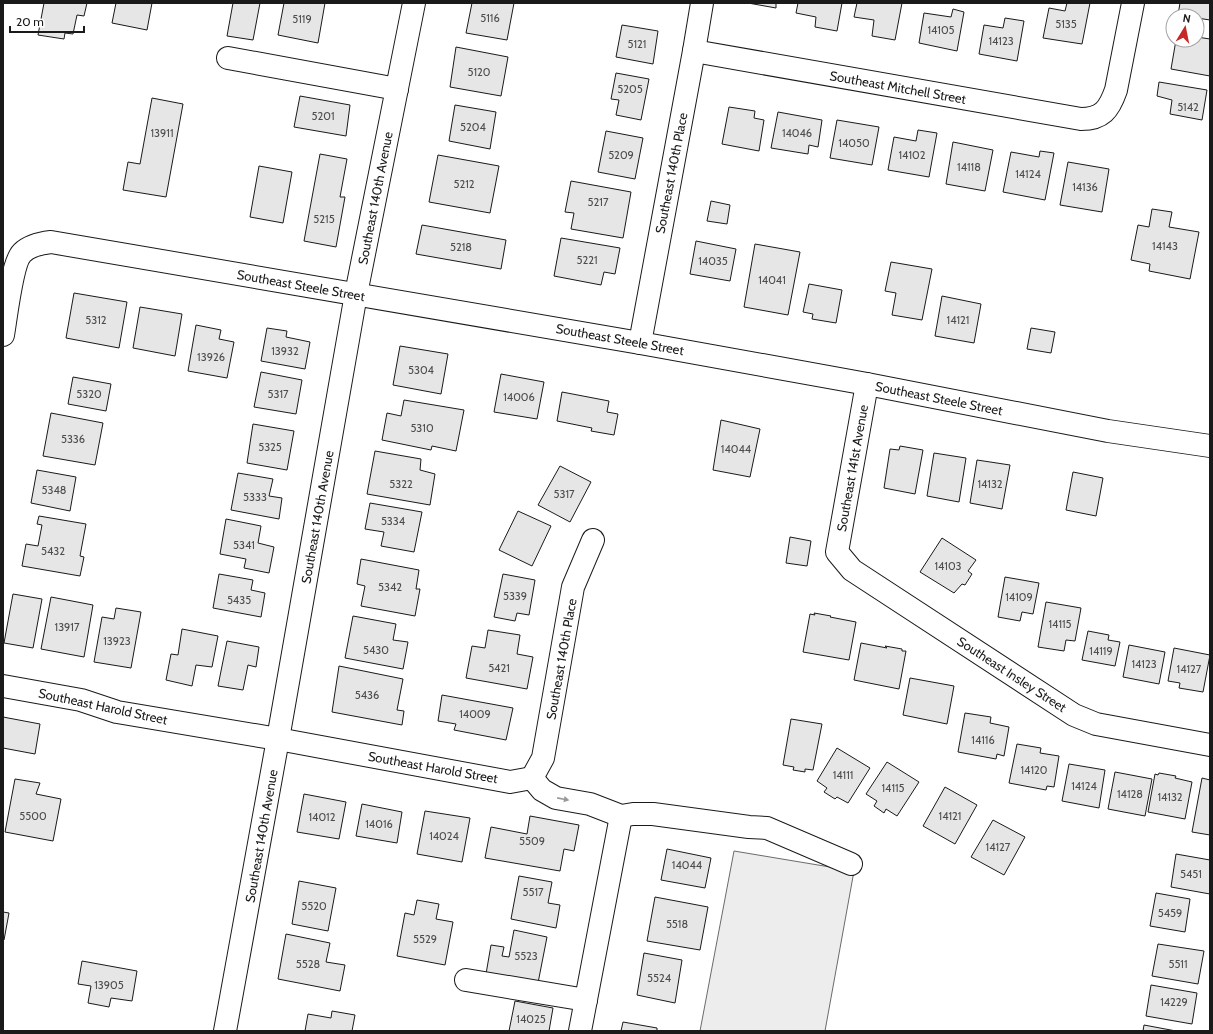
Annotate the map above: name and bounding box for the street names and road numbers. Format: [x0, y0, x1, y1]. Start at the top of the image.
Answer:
street label: Southeast Mitchell Street [829, 67, 968, 107]
street label: Southeast 140th Place [651, 111, 691, 235]
street label: Southeast 140th Avenue [354, 130, 396, 266]
street label: Southeast Steele Street [236, 266, 367, 304]
street label: Southeast Steele Street [555, 320, 686, 358]
street label: Southeast Steele Street [874, 378, 1005, 418]
street label: Southeast 141st Avenue [833, 403, 871, 533]
street label: Southeast 140th Avenue [297, 449, 337, 585]
street label: Southeast 140th Place [542, 597, 580, 721]
street label: Southeast Insley Street [954, 633, 1070, 716]
street label: Southeast Harold Street [37, 685, 170, 728]
street label: Southeast Harold Street [367, 748, 500, 786]
street label: Southeast 140th Avenue [241, 768, 281, 904]

